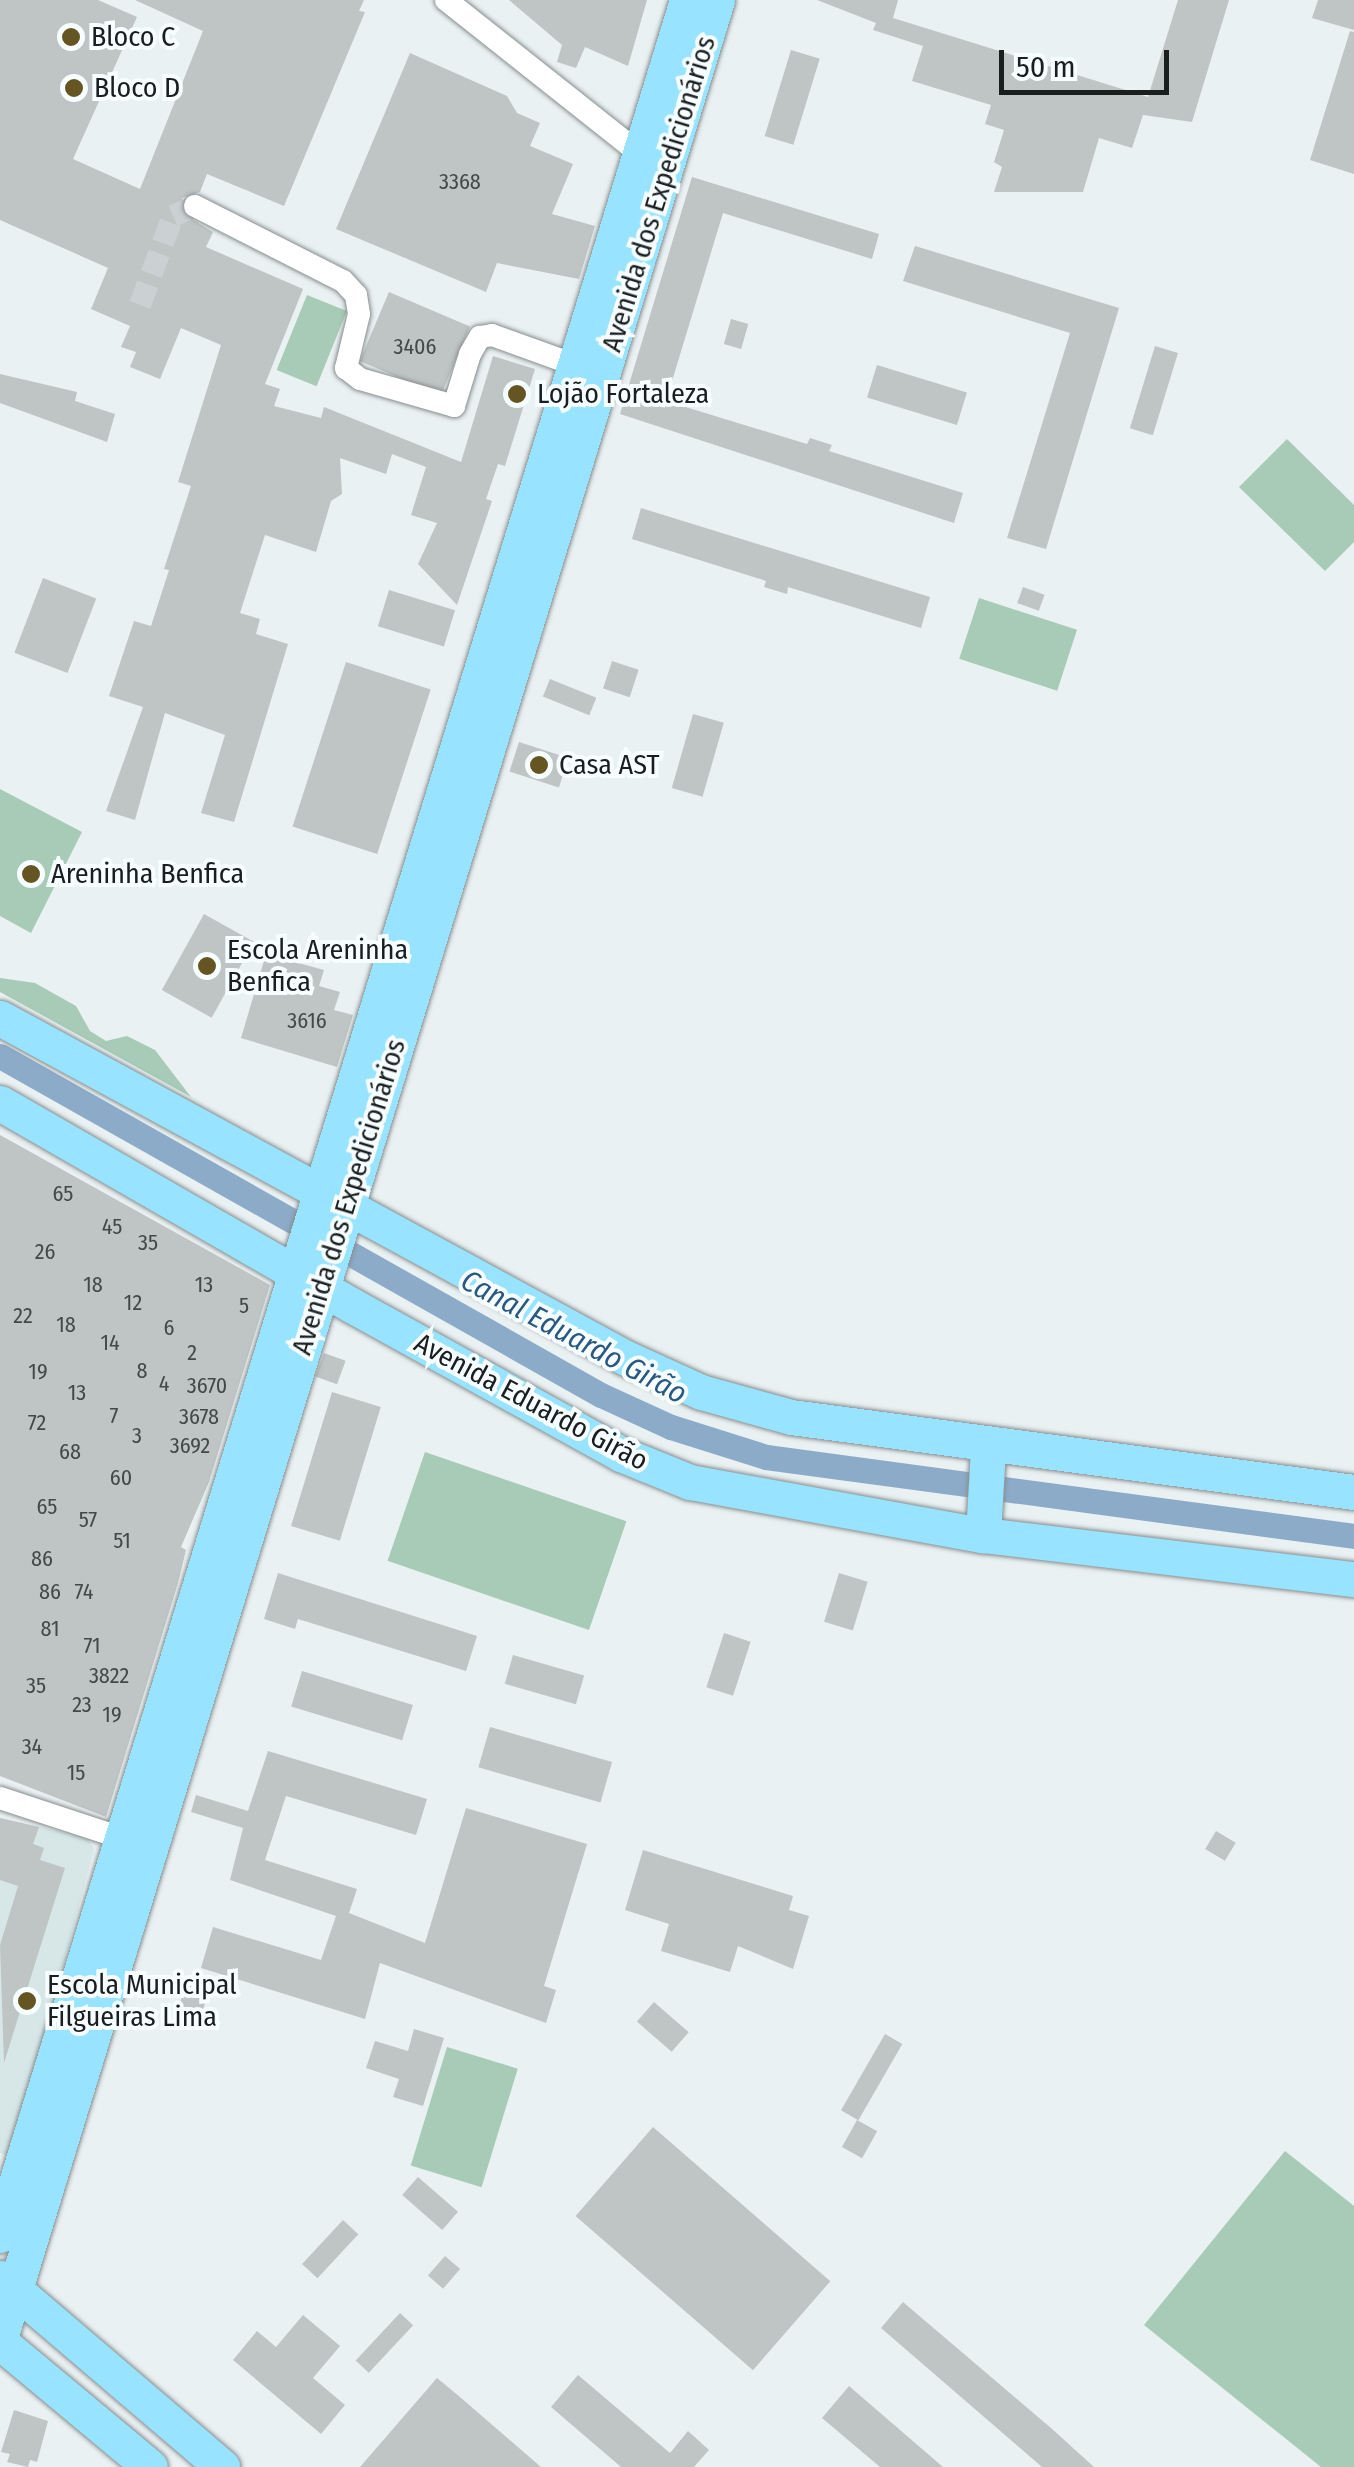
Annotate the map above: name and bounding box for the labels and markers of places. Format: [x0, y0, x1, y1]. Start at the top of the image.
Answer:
place label: Bloco C [91, 20, 175, 54]
marker: Bloco C [60, 26, 82, 48]
place label: Bloco D [94, 71, 180, 105]
marker: Bloco D [63, 77, 85, 99]
place label: Lojão Fortaleza [537, 377, 709, 411]
marker: Lojão Fortaleza [506, 383, 528, 405]
place label: Casa AST [559, 748, 659, 782]
marker: Casa AST [528, 754, 550, 776]
place label: Areninha Benfica [51, 857, 244, 891]
marker: Areninha Benfica [20, 863, 42, 885]
place label: Escola Areninha Benfica [227, 933, 408, 999]
marker: Escola Areninha Benfica [196, 955, 218, 977]
place label: Escola Municipal Filgueiras Lima [47, 1968, 237, 2034]
marker: Escola Municipal Filgueiras Lima [16, 1990, 38, 2012]

